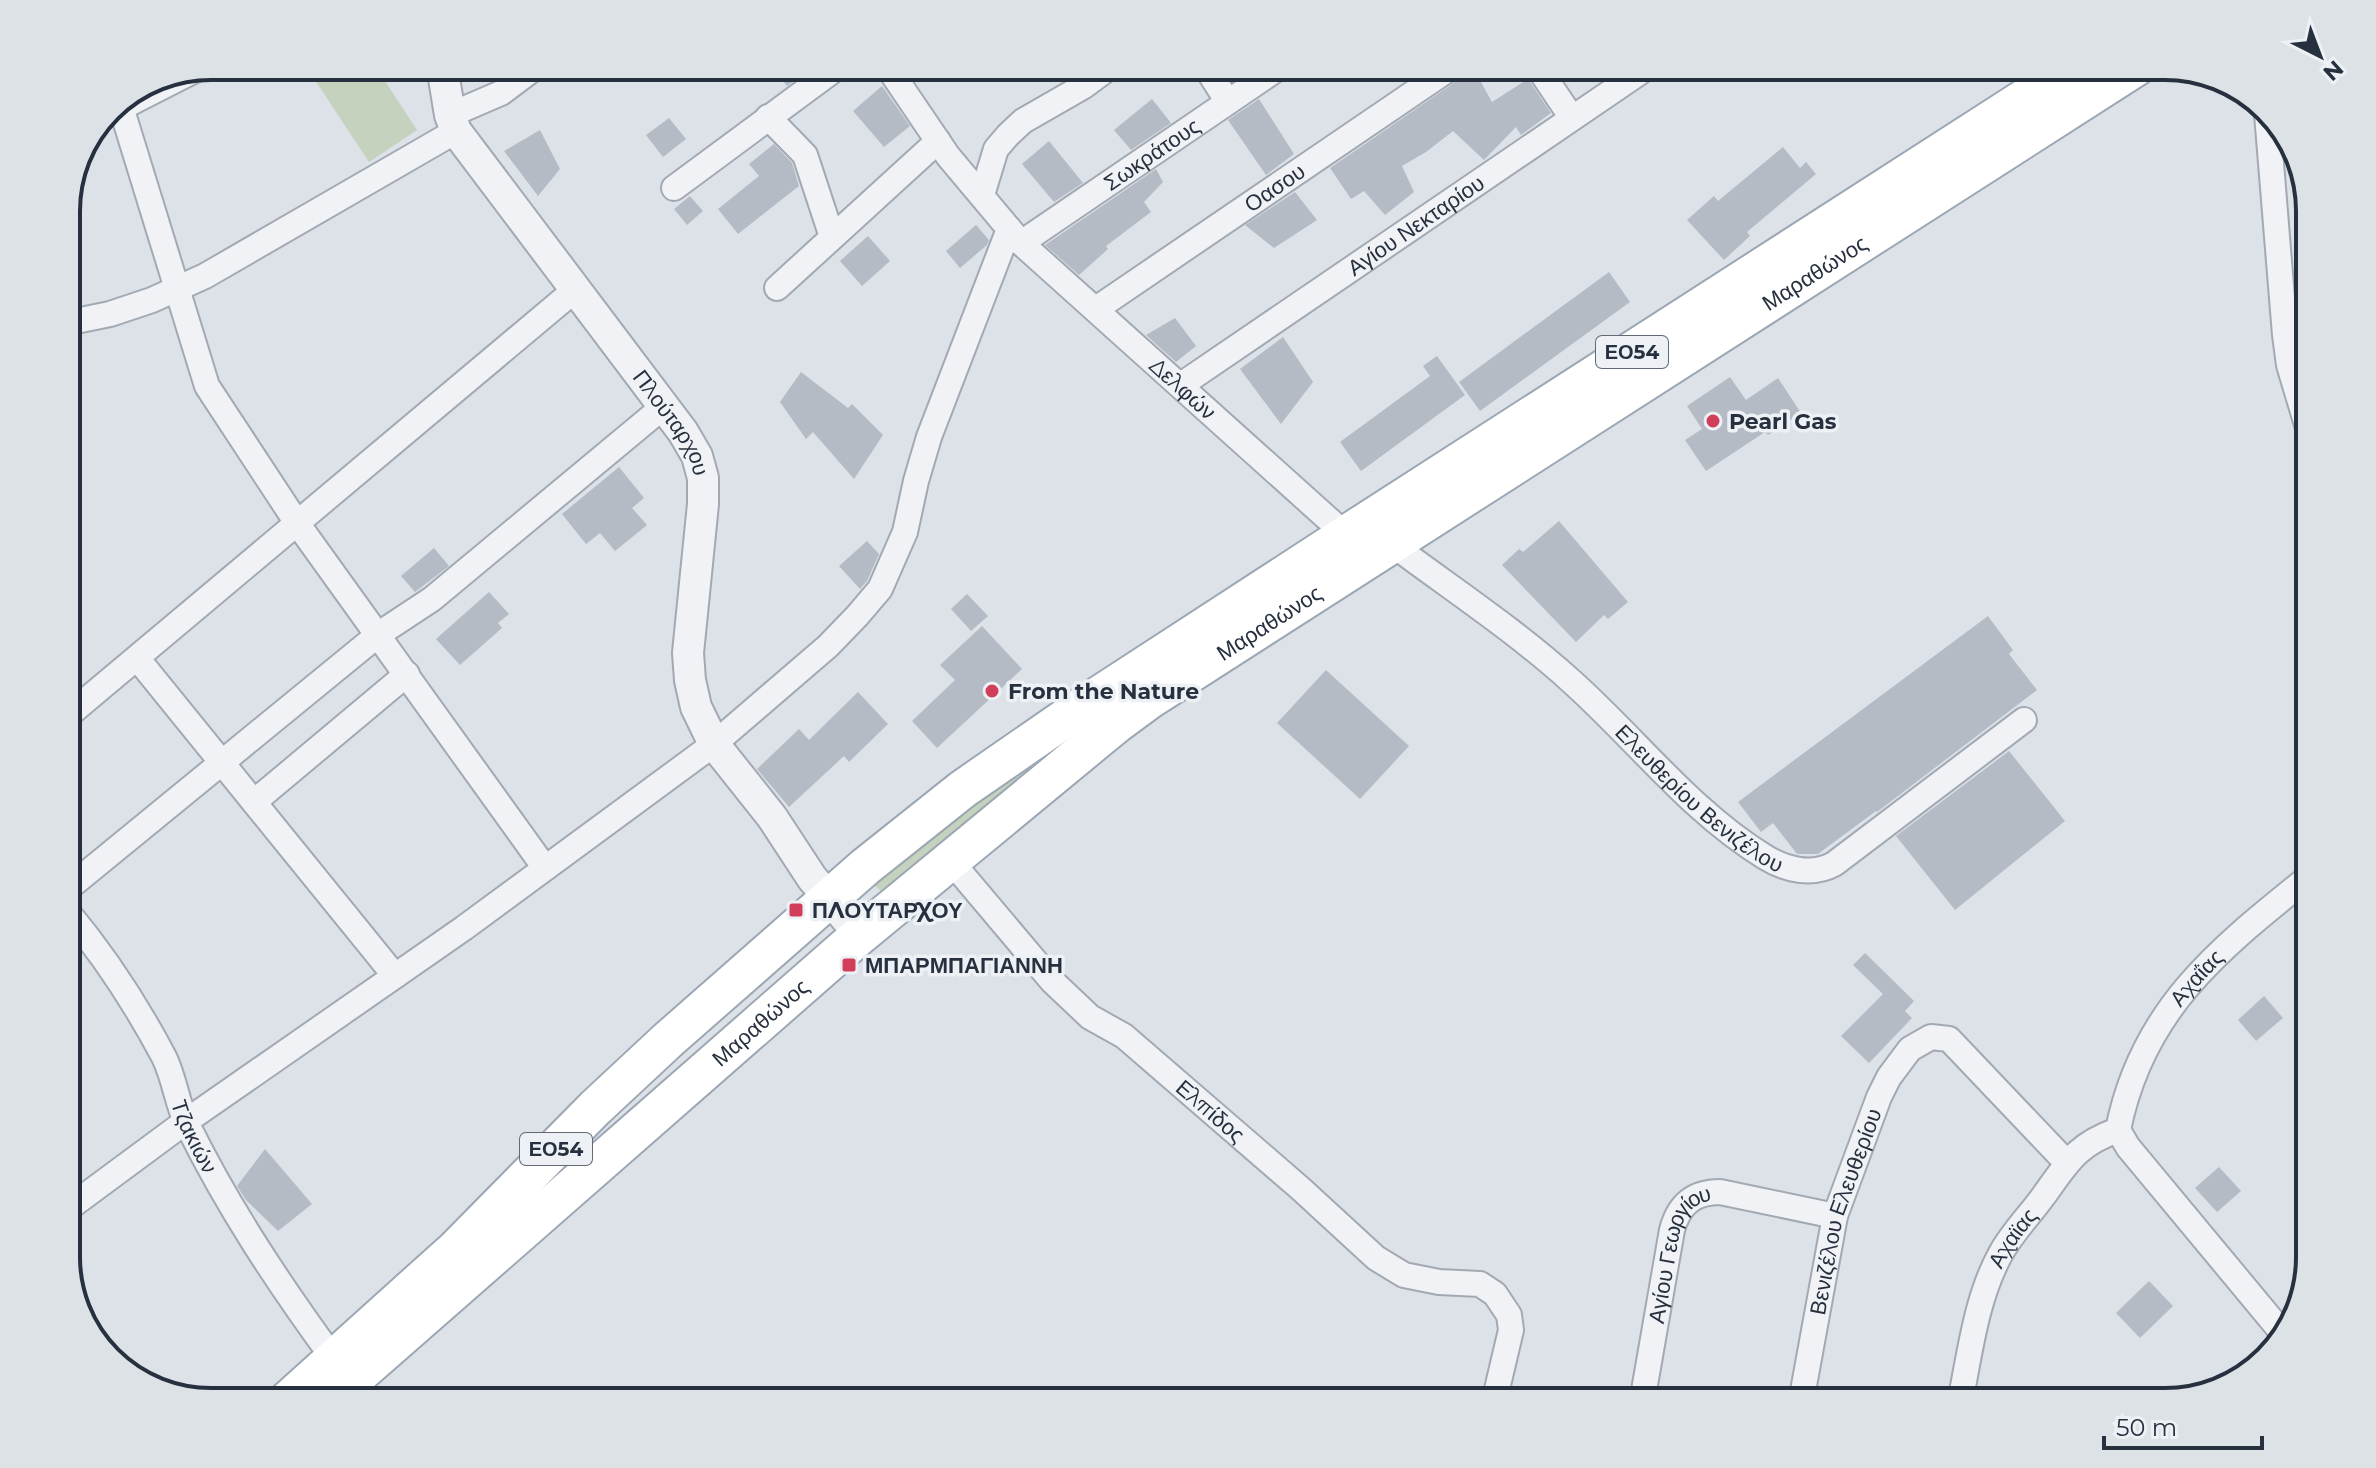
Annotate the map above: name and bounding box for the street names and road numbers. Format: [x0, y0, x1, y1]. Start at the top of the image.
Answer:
street label: Σωκράτους [1098, 112, 1205, 196]
street label: Οασου [1239, 157, 1310, 218]
street label: Αγίου Νεκταρίου [1342, 169, 1489, 281]
street label: Μαραθώνος [1757, 229, 1872, 316]
road number: ΕΟ54 [1596, 336, 1668, 368]
street label: Δελφών [1144, 352, 1222, 425]
street label: Πλούταρχου [627, 364, 715, 478]
street label: Μαραθώνος [1211, 579, 1327, 666]
street label: Ελευθερίου Βενιζέλου [1610, 718, 1788, 878]
street label: Αχαΐας [2164, 943, 2229, 1011]
street label: Μαραθώνος [706, 973, 814, 1072]
street label: Ελπίδος [1171, 1074, 1251, 1148]
street label: Τζακιών [165, 1096, 224, 1178]
street label: Βενιζέλου Ελευθερίου [1804, 1104, 1887, 1317]
road number: ΕΟ54 [520, 1133, 592, 1165]
street label: Αγίου Γεωργίου [1642, 1179, 1714, 1326]
street label: Αχαϊας [1982, 1202, 2042, 1272]

